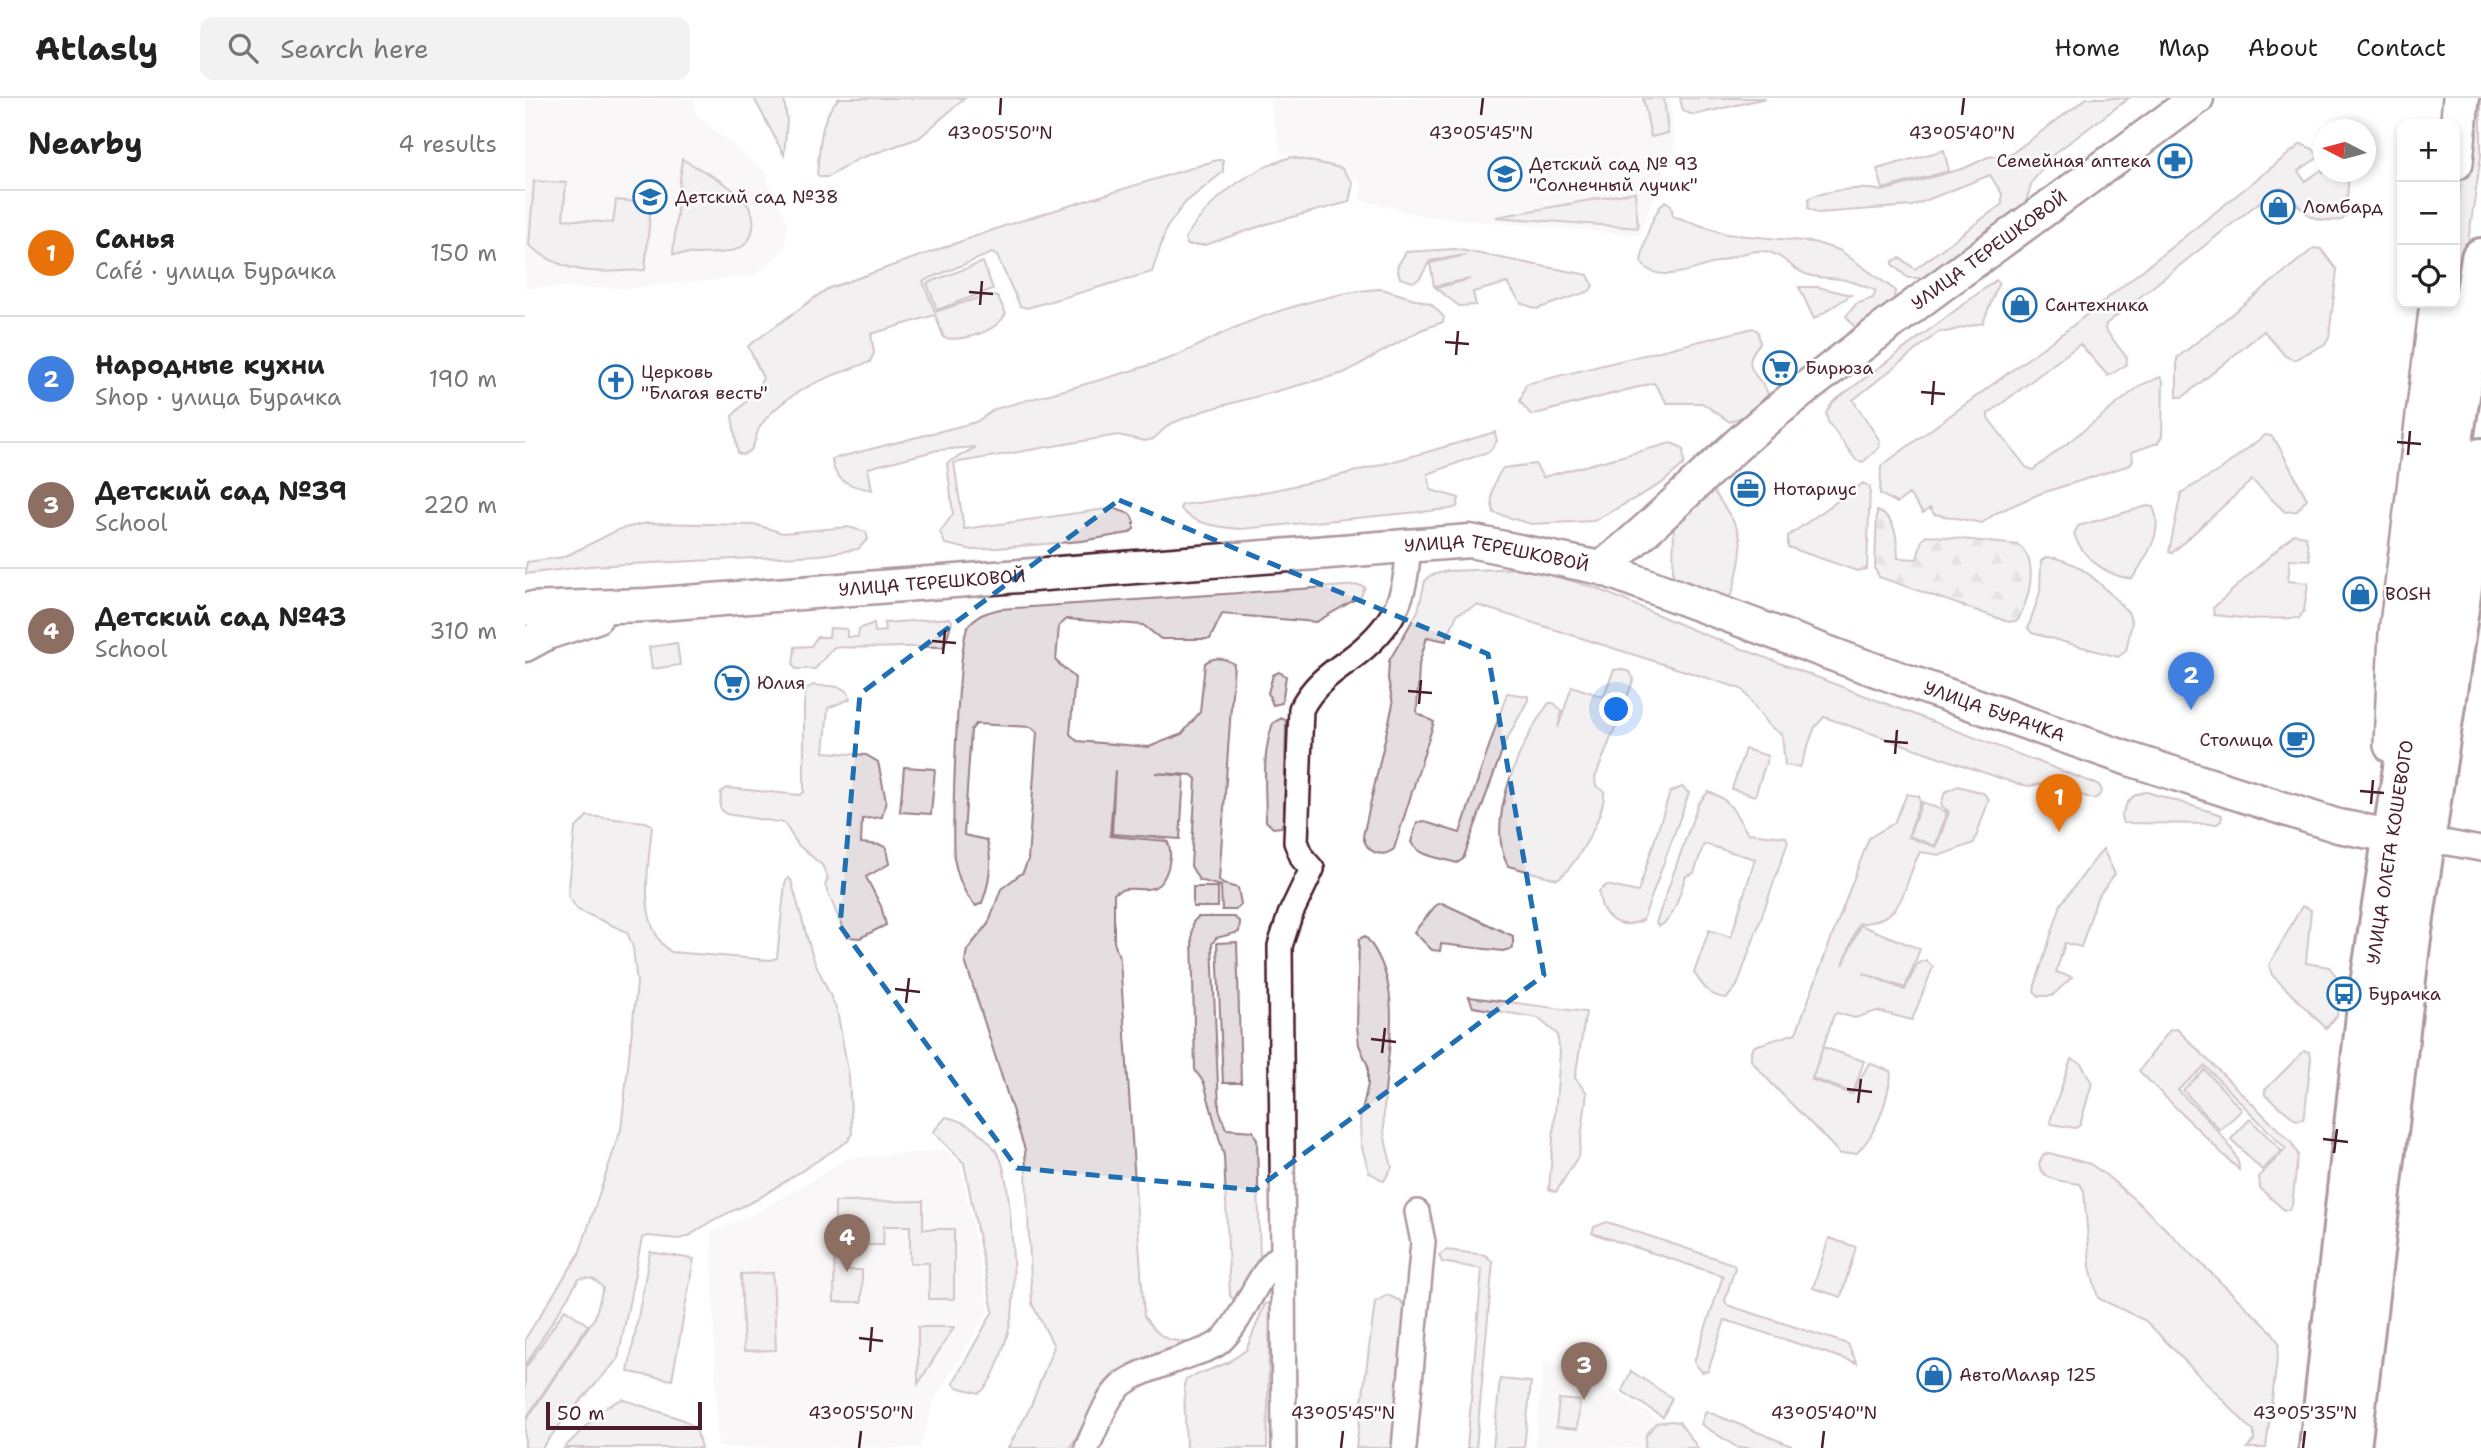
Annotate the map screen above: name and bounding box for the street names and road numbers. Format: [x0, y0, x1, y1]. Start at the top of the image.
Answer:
street label: УЛИЦА ТЕРЕШКОВОЙ [1906, 186, 2072, 316]
street label: УЛИЦА ТЕРЕШКОВОЙ [1403, 529, 1591, 577]
street label: УЛИЦА ТЕРЕШКОВОЙ [838, 564, 1026, 602]
street label: УЛИЦА БУРАЧКА [1921, 676, 2068, 747]
street label: УЛИЦА ОЛЕГА КОШЕВОГО [2361, 738, 2419, 966]

